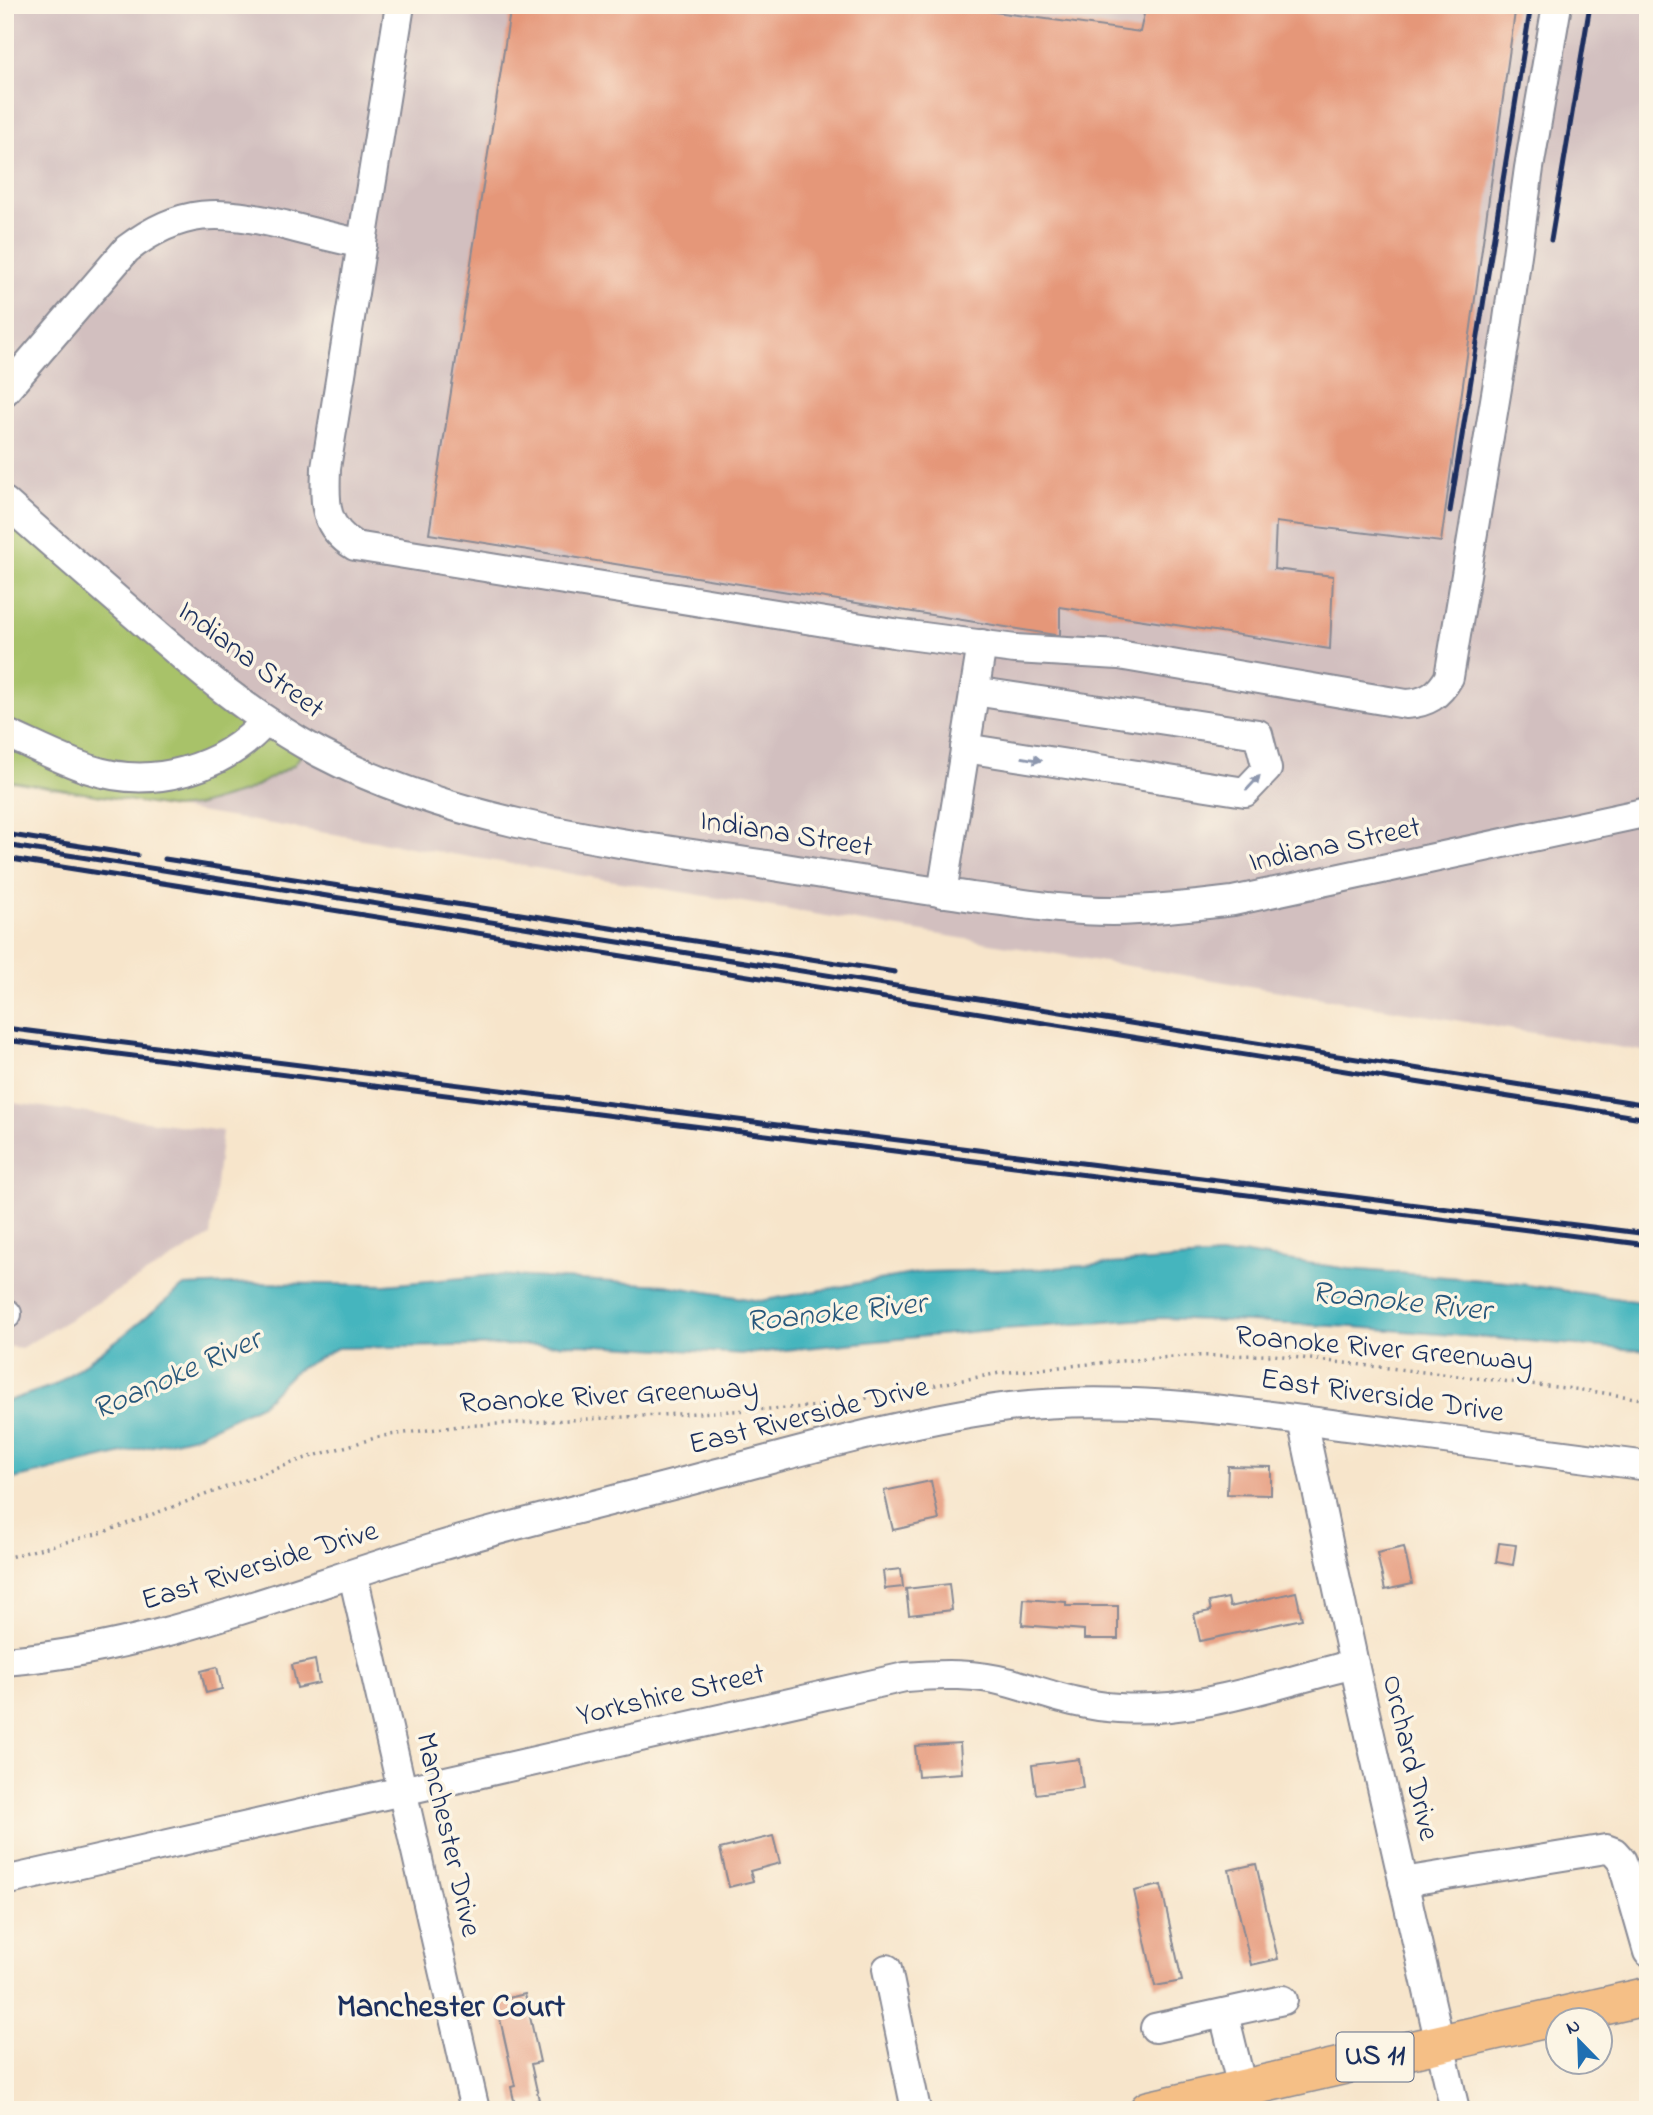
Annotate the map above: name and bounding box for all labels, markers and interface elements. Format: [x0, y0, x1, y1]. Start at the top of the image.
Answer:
street label: Indiana Street [167, 591, 333, 731]
one-way arrow [1021, 753, 1043, 764]
one-way arrow [1245, 774, 1261, 792]
street label: Indiana Street [696, 800, 876, 870]
street label: Indiana Street [1245, 806, 1425, 886]
water label: Roanoke River [1309, 1270, 1497, 1336]
water label: Roanoke River [744, 1281, 932, 1347]
street label: Roanoke River Greenway [1233, 1315, 1535, 1385]
water label: Roanoke River [85, 1316, 273, 1434]
street label: East Riverside Drive [1257, 1358, 1507, 1436]
street label: East Riverside Drive [685, 1366, 934, 1468]
street label: Roanoke River Greenway [459, 1367, 759, 1427]
street label: East Riverside Drive [136, 1510, 384, 1624]
street label: Yorkshire Street [573, 1653, 769, 1739]
street label: Orchard Drive [1369, 1671, 1450, 1846]
street label: Manchester Drive [402, 1728, 492, 1942]
district label: Manchester Court [337, 1985, 566, 2032]
north arrow [1544, 2007, 1614, 2076]
text: N [1562, 2013, 1585, 2043]
road number: US 11 [1336, 2032, 1414, 2082]

